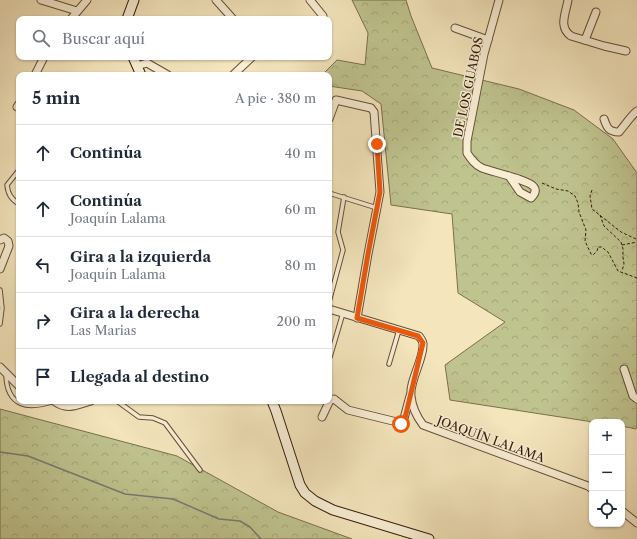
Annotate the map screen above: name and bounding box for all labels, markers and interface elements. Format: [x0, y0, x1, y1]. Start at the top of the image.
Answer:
search box [16, 16, 332, 60]
icon: search [30, 27, 52, 49]
text: Buscar aquí [62, 29, 145, 48]
street label: DE LOS GUABOS [450, 35, 486, 139]
text: 5 min [32, 88, 80, 108]
text: A pie · 380 m [235, 90, 316, 106]
route end [368, 135, 386, 153]
icon: ahead [32, 142, 54, 164]
text: Continúa [70, 143, 142, 162]
text: 40 m [285, 145, 316, 161]
text: Continúa [70, 191, 142, 210]
icon: ahead [32, 198, 54, 220]
text: 60 m [285, 201, 316, 217]
text: Joaquín Lalama [70, 210, 166, 226]
text: Gira a la izquierda [70, 247, 211, 266]
icon: left [32, 254, 54, 276]
text: 80 m [284, 257, 316, 273]
text: Joaquín Lalama [70, 266, 166, 282]
text: Gira a la derecha [70, 303, 200, 322]
icon: right [32, 310, 54, 332]
text: 200 m [276, 313, 316, 329]
text: Las Marias [70, 322, 136, 338]
icon: arrive [32, 366, 54, 388]
text: Llegada al destino [70, 367, 209, 386]
street label: JOAQUÍN LALAMA [433, 411, 548, 466]
route start [392, 415, 410, 433]
map controls [589, 419, 625, 527]
button: + [589, 419, 625, 455]
button: − [589, 455, 625, 491]
button: locate [589, 491, 625, 527]

